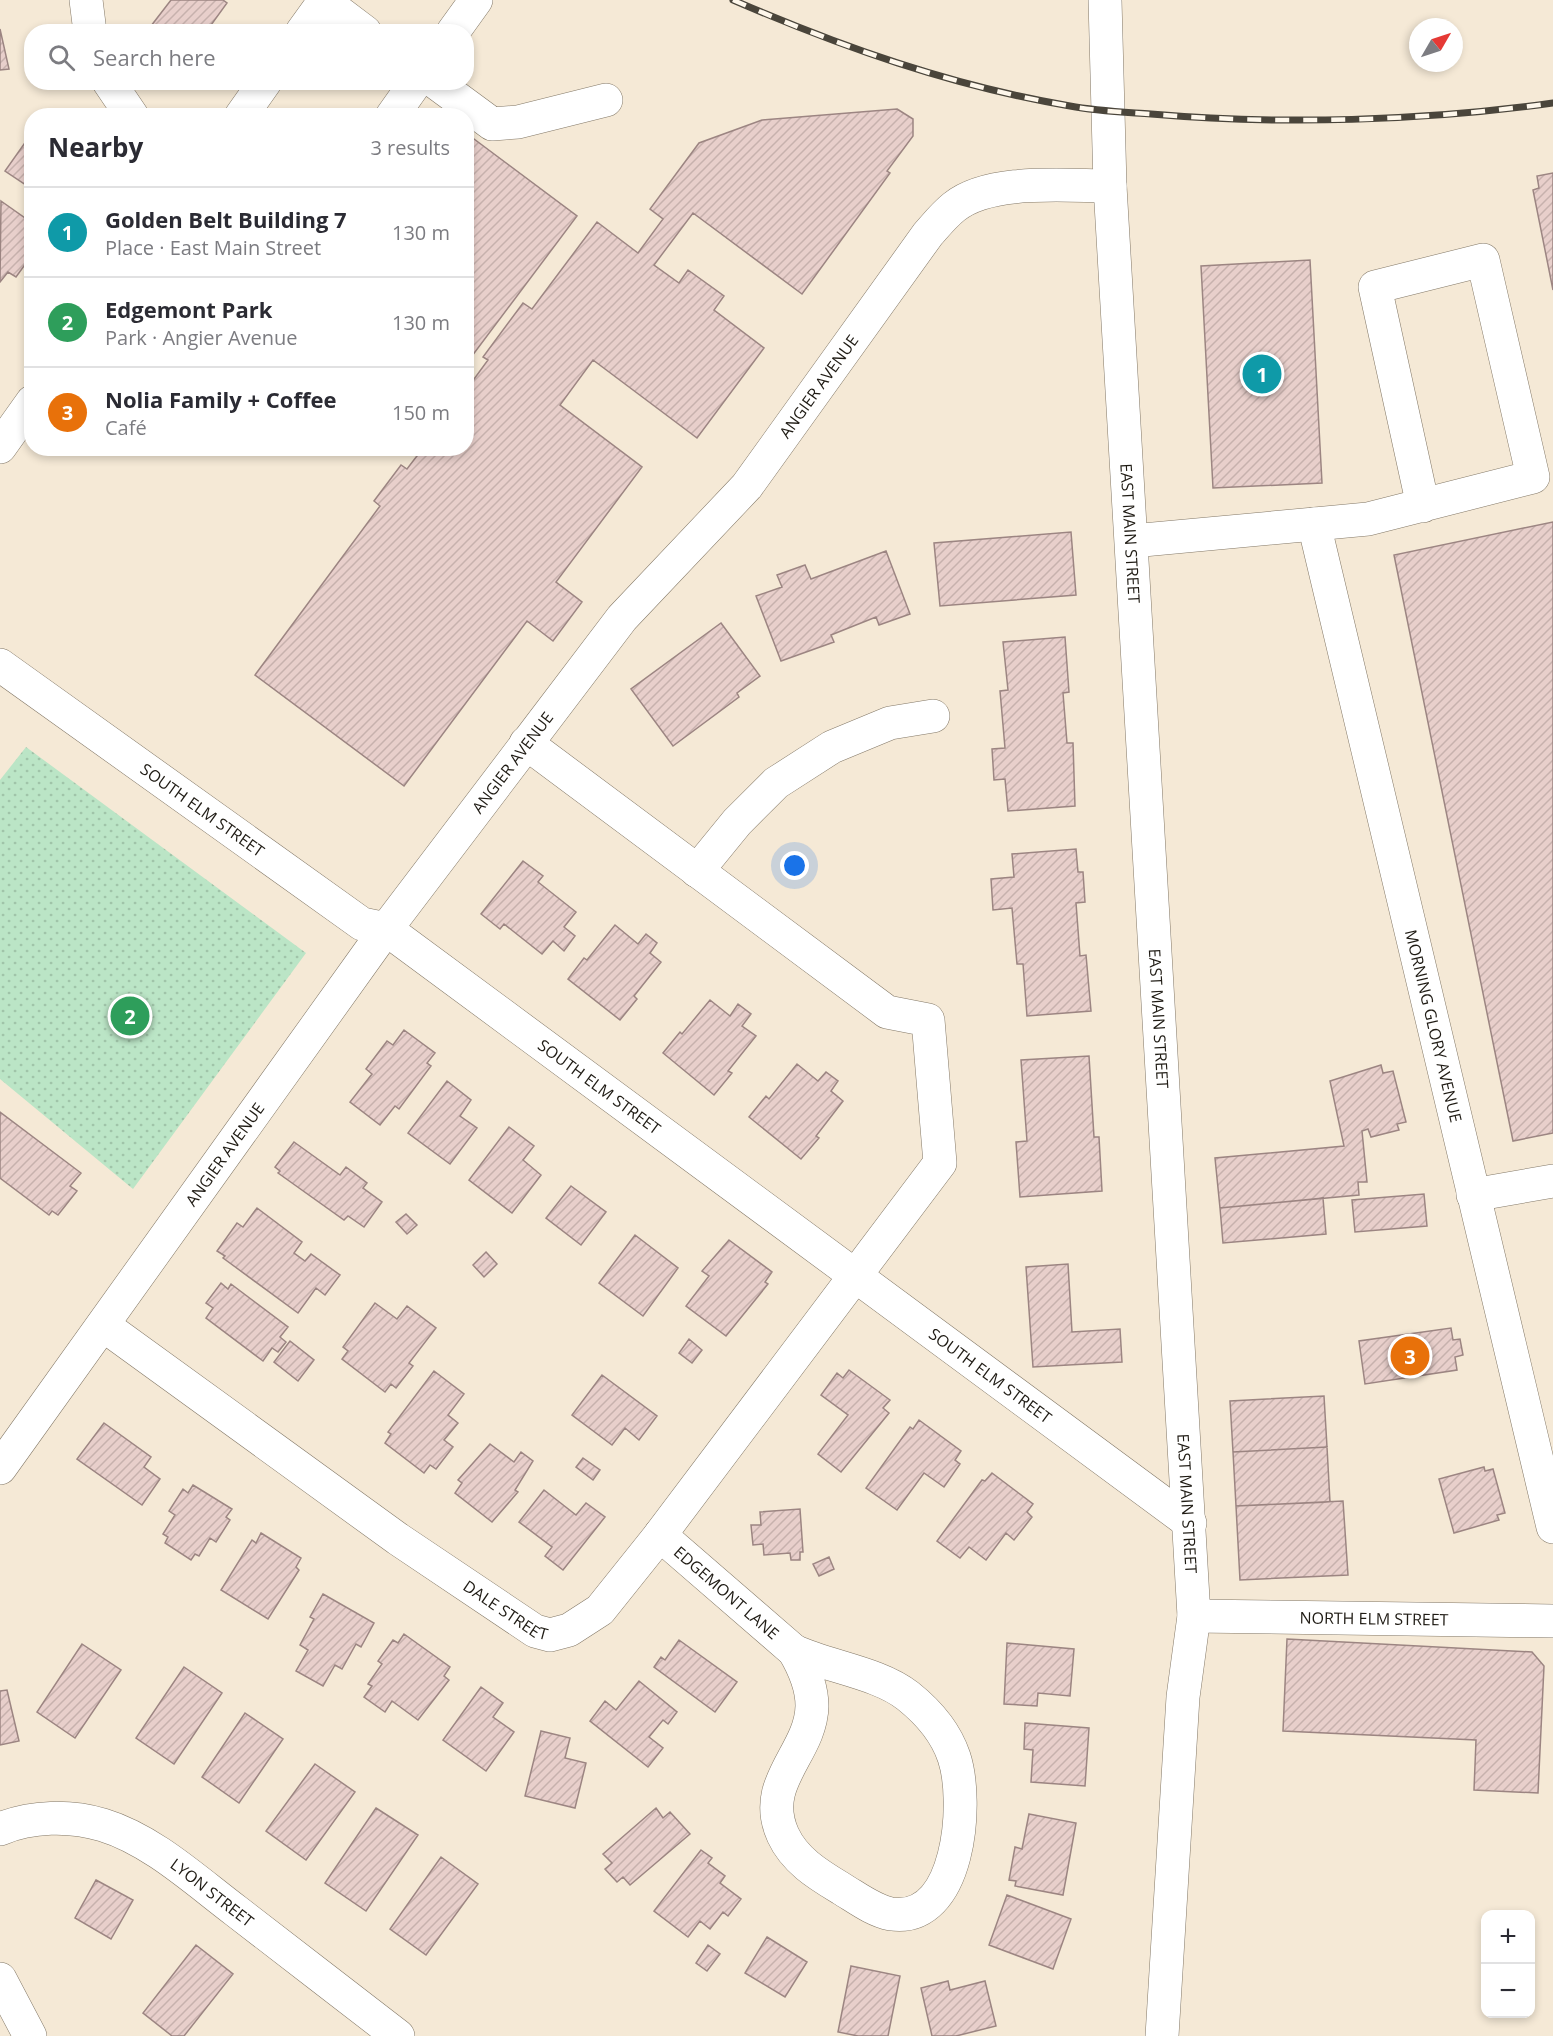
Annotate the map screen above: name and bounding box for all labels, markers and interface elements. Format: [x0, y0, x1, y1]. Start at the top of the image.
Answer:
north arrow [1409, 18, 1463, 72]
search box [24, 24, 474, 90]
icon: search [45, 41, 78, 74]
text: Search here [93, 42, 216, 72]
text: Nearby [48, 129, 143, 165]
text: 3 results [370, 134, 450, 161]
text: Golden Belt Building 7 [105, 204, 347, 234]
text: 1 [62, 219, 73, 246]
text: 130 m [392, 219, 450, 246]
text: Place · East Main Street [105, 234, 321, 261]
text: Edgemont Park [105, 294, 272, 324]
text: 2 [62, 309, 73, 336]
text: 130 m [392, 309, 450, 336]
text: Park · Angier Avenue [105, 324, 298, 351]
street label: ANGIER AVENUE [774, 330, 863, 442]
pin: 1 [1242, 352, 1282, 397]
text: Nolia Family + Coffee [105, 384, 337, 414]
text: 3 [62, 399, 73, 426]
text: 150 m [392, 399, 450, 426]
text: Café [105, 414, 147, 441]
street label: EAST MAIN STREET [1115, 463, 1146, 604]
street label: ANGIER AVENUE [467, 707, 558, 818]
street label: SOUTH ELM STREET [136, 758, 269, 862]
your location [780, 851, 809, 880]
street label: MORNING GLORY AVENUE [1400, 927, 1467, 1125]
street label: EAST MAIN STREET [1144, 948, 1174, 1089]
pin: 2 [110, 994, 150, 1038]
street label: SOUTH ELM STREET [534, 1034, 665, 1139]
street label: ANGIER AVENUE [180, 1098, 269, 1210]
street label: SOUTH ELM STREET [924, 1323, 1056, 1428]
pin: 3 [1390, 1334, 1430, 1378]
street label: EAST MAIN STREET [1172, 1433, 1202, 1574]
street label: EDGEMONT LANE [669, 1541, 784, 1644]
street label: DALE STREET [459, 1575, 551, 1645]
street label: NORTH ELM STREET [1299, 1606, 1449, 1631]
street label: LYON STREET [166, 1853, 259, 1932]
map controls [1481, 1910, 1535, 2018]
button: + [1481, 1910, 1535, 1964]
button: − [1481, 1964, 1535, 2018]

